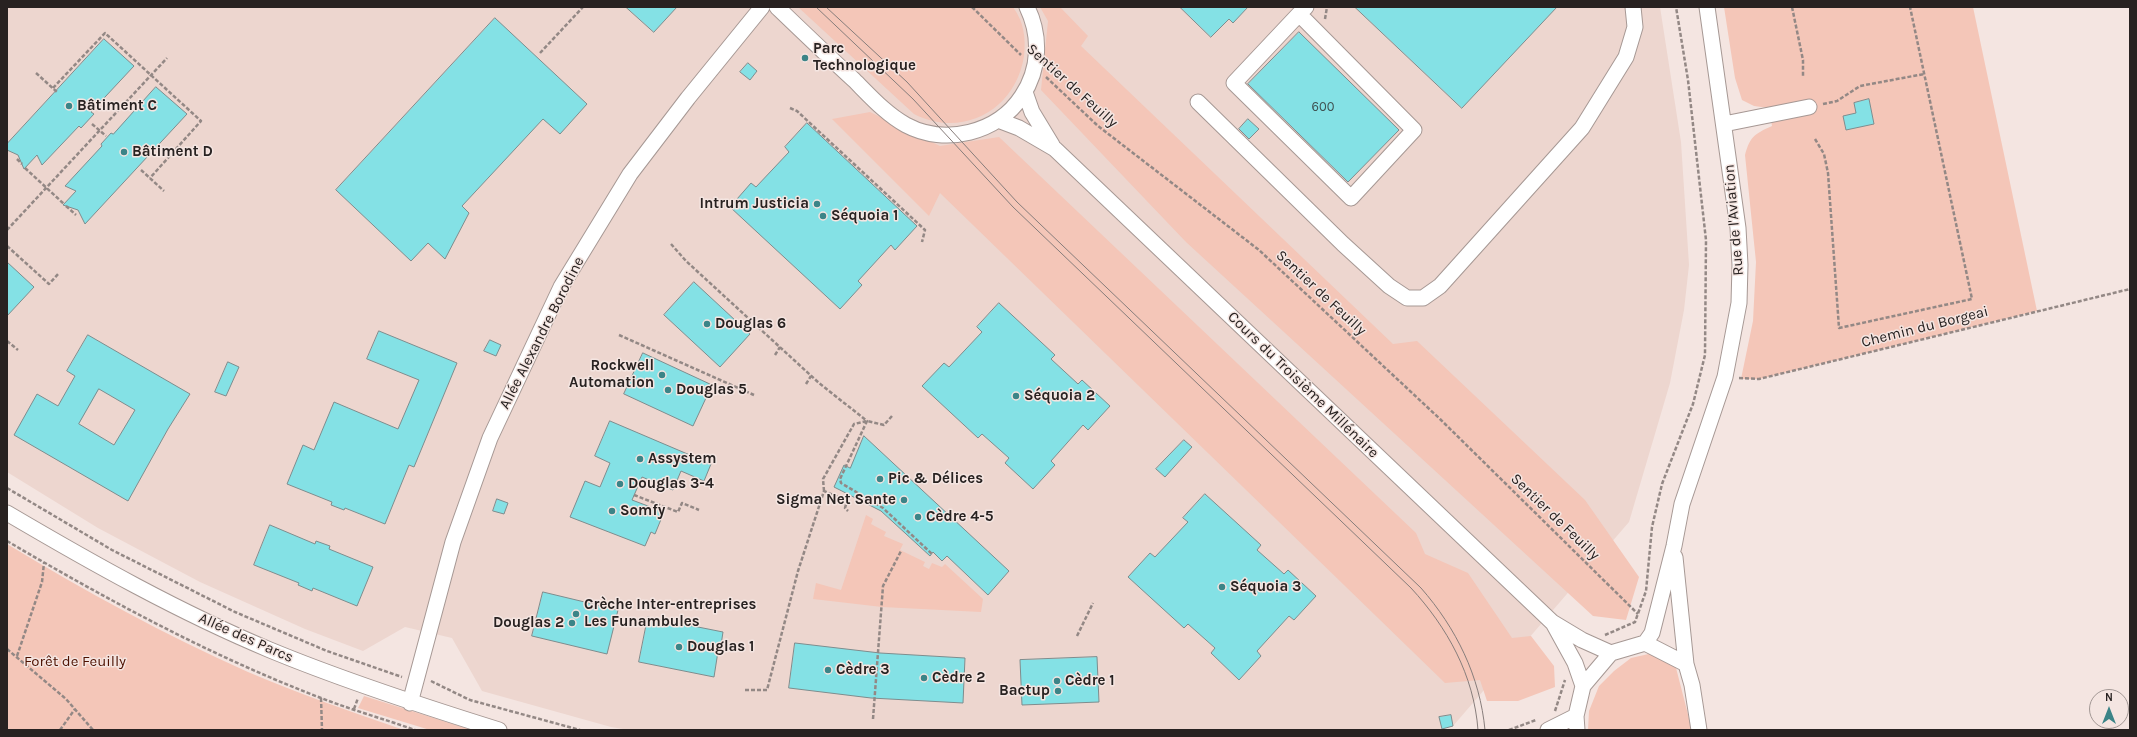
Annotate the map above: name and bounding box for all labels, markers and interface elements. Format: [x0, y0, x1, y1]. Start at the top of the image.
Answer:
place label: Parc Technologique [813, 40, 916, 75]
street label: Sentier de Feuilly [1023, 40, 1121, 132]
marker: Parc Technologique [800, 53, 810, 63]
place label: Bâtiment C [77, 97, 157, 115]
house number: 600 [1312, 99, 1334, 115]
marker: Bâtiment C [64, 101, 74, 111]
place label: Bâtiment D [132, 143, 213, 161]
marker: Bâtiment D [119, 147, 129, 157]
street label: Rue de l'Aviation [1720, 164, 1748, 276]
place label: Intrum Justicia [699, 195, 809, 213]
marker: Intrum Justicia [812, 199, 822, 209]
place label: Séquoia 1 [831, 207, 898, 225]
marker: Séquoia 1 [818, 211, 828, 221]
street label: Sentier de Feuilly [1272, 247, 1370, 339]
street label: Allée Alexandre Borodine [496, 254, 588, 412]
street label: Chemin du Borgeai [1860, 303, 1990, 351]
street label: Cours du Troisième Millénaire [1224, 308, 1382, 462]
place label: Douglas 6 [715, 315, 786, 333]
marker: Douglas 6 [702, 319, 712, 329]
place label: Rockwell Automation [569, 357, 654, 392]
marker: Rockwell Automation [657, 370, 667, 380]
place label: Douglas 5 [676, 381, 747, 399]
marker: Douglas 5 [663, 385, 673, 395]
place label: Séquoia 2 [1024, 387, 1095, 405]
marker: Séquoia 2 [1011, 391, 1021, 401]
place label: Assystem [648, 450, 717, 468]
marker: Assystem [635, 454, 645, 464]
place label: Pic & Délices [888, 470, 983, 488]
street label: Sentier de Feuilly [1507, 470, 1603, 564]
marker: Pic & Délices [875, 474, 885, 484]
place label: Douglas 3-4 [628, 475, 714, 493]
marker: Douglas 3-4 [615, 479, 625, 489]
place label: Sigma Net Sante [776, 491, 896, 509]
marker: Sigma Net Sante [899, 495, 909, 505]
place label: Somfy [620, 502, 665, 520]
marker: Somfy [607, 506, 617, 516]
place label: Cèdre 4-5 [926, 508, 994, 526]
marker: Cèdre 4-5 [913, 512, 923, 522]
place label: Séquoia 3 [1230, 578, 1301, 596]
marker: Séquoia 3 [1217, 582, 1227, 592]
place label: Crèche Inter-entreprises Les Funambules [584, 596, 756, 631]
street label: Allée des Parcs [196, 609, 296, 667]
marker: Crèche Inter-entreprises Les Funambules [571, 609, 581, 619]
place label: Douglas 2 [493, 614, 564, 632]
marker: Douglas 2 [567, 618, 577, 628]
place label: Douglas 1 [687, 638, 754, 656]
marker: Douglas 1 [674, 642, 684, 652]
park label: Forêt de Feuilly [24, 653, 126, 671]
place label: Cèdre 3 [836, 661, 890, 679]
marker: Cèdre 3 [823, 665, 833, 675]
place label: Cèdre 2 [932, 669, 985, 687]
place label: Cèdre 1 [1065, 672, 1115, 690]
marker: Cèdre 2 [919, 673, 929, 683]
marker: Cèdre 1 [1052, 676, 1062, 686]
place label: Bactup [999, 682, 1050, 700]
marker: Bactup [1053, 686, 1063, 696]
north arrow [2089, 689, 2129, 729]
text: N [2105, 691, 2113, 704]

